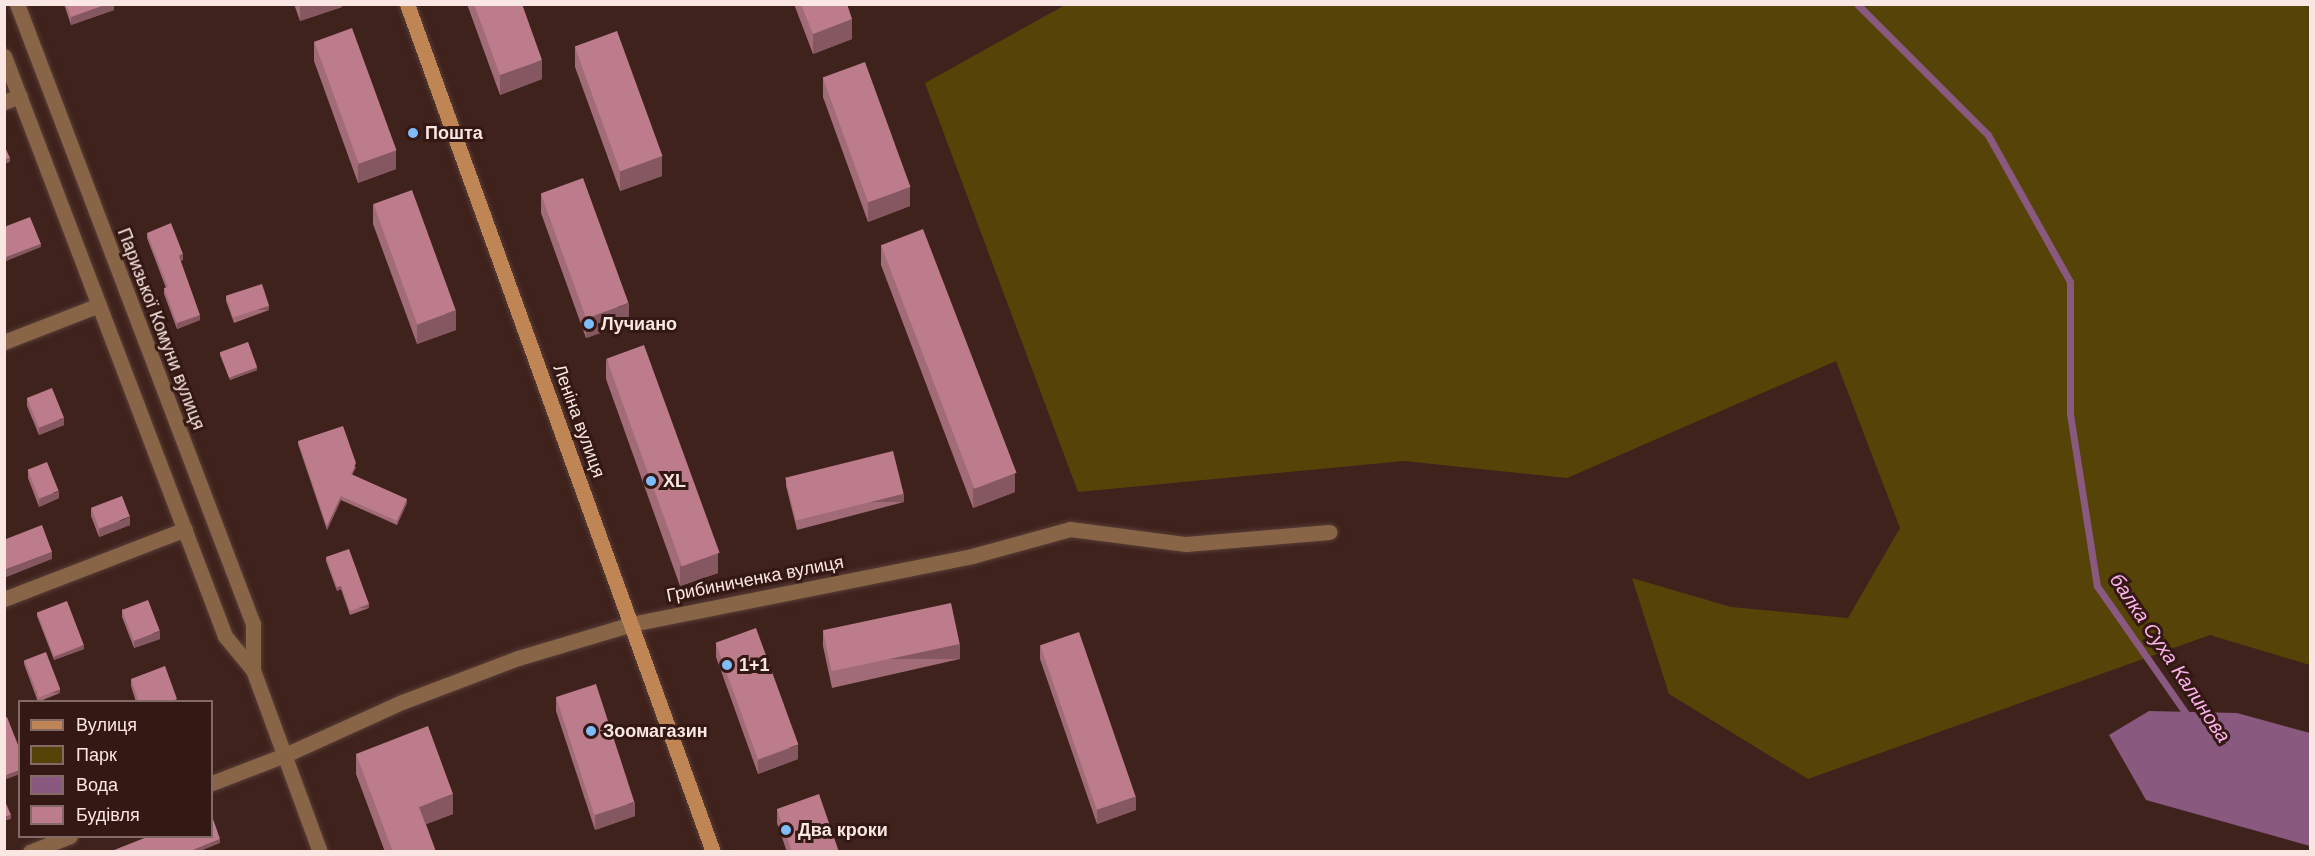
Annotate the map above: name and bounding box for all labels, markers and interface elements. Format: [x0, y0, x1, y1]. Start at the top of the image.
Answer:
place label: Пошта [425, 122, 483, 144]
marker: Пошта [406, 126, 420, 140]
street label: Паризької Комуни вулиця [113, 225, 209, 433]
place label: Лучиано [601, 313, 677, 335]
marker: Лучиано [582, 317, 596, 331]
street label: Леніна вулиця [548, 361, 610, 481]
place label: XL [663, 470, 686, 492]
marker: XL [644, 474, 658, 488]
street label: Грибиниченка вулиця [665, 551, 845, 607]
water label: балка Суха Калинова [2105, 569, 2235, 747]
place label: 1+1 [739, 654, 770, 676]
marker: 1+1 [720, 658, 734, 672]
legend [18, 700, 213, 838]
text: Вулиця [76, 715, 137, 735]
place label: Зоомагазин [603, 720, 708, 742]
marker: Зоомагазин [584, 724, 598, 738]
text: Парк [76, 745, 117, 765]
text: Вода [76, 775, 118, 795]
text: Будівля [76, 805, 140, 825]
place label: Два кроки [798, 819, 888, 841]
marker: Два кроки [779, 823, 793, 837]

